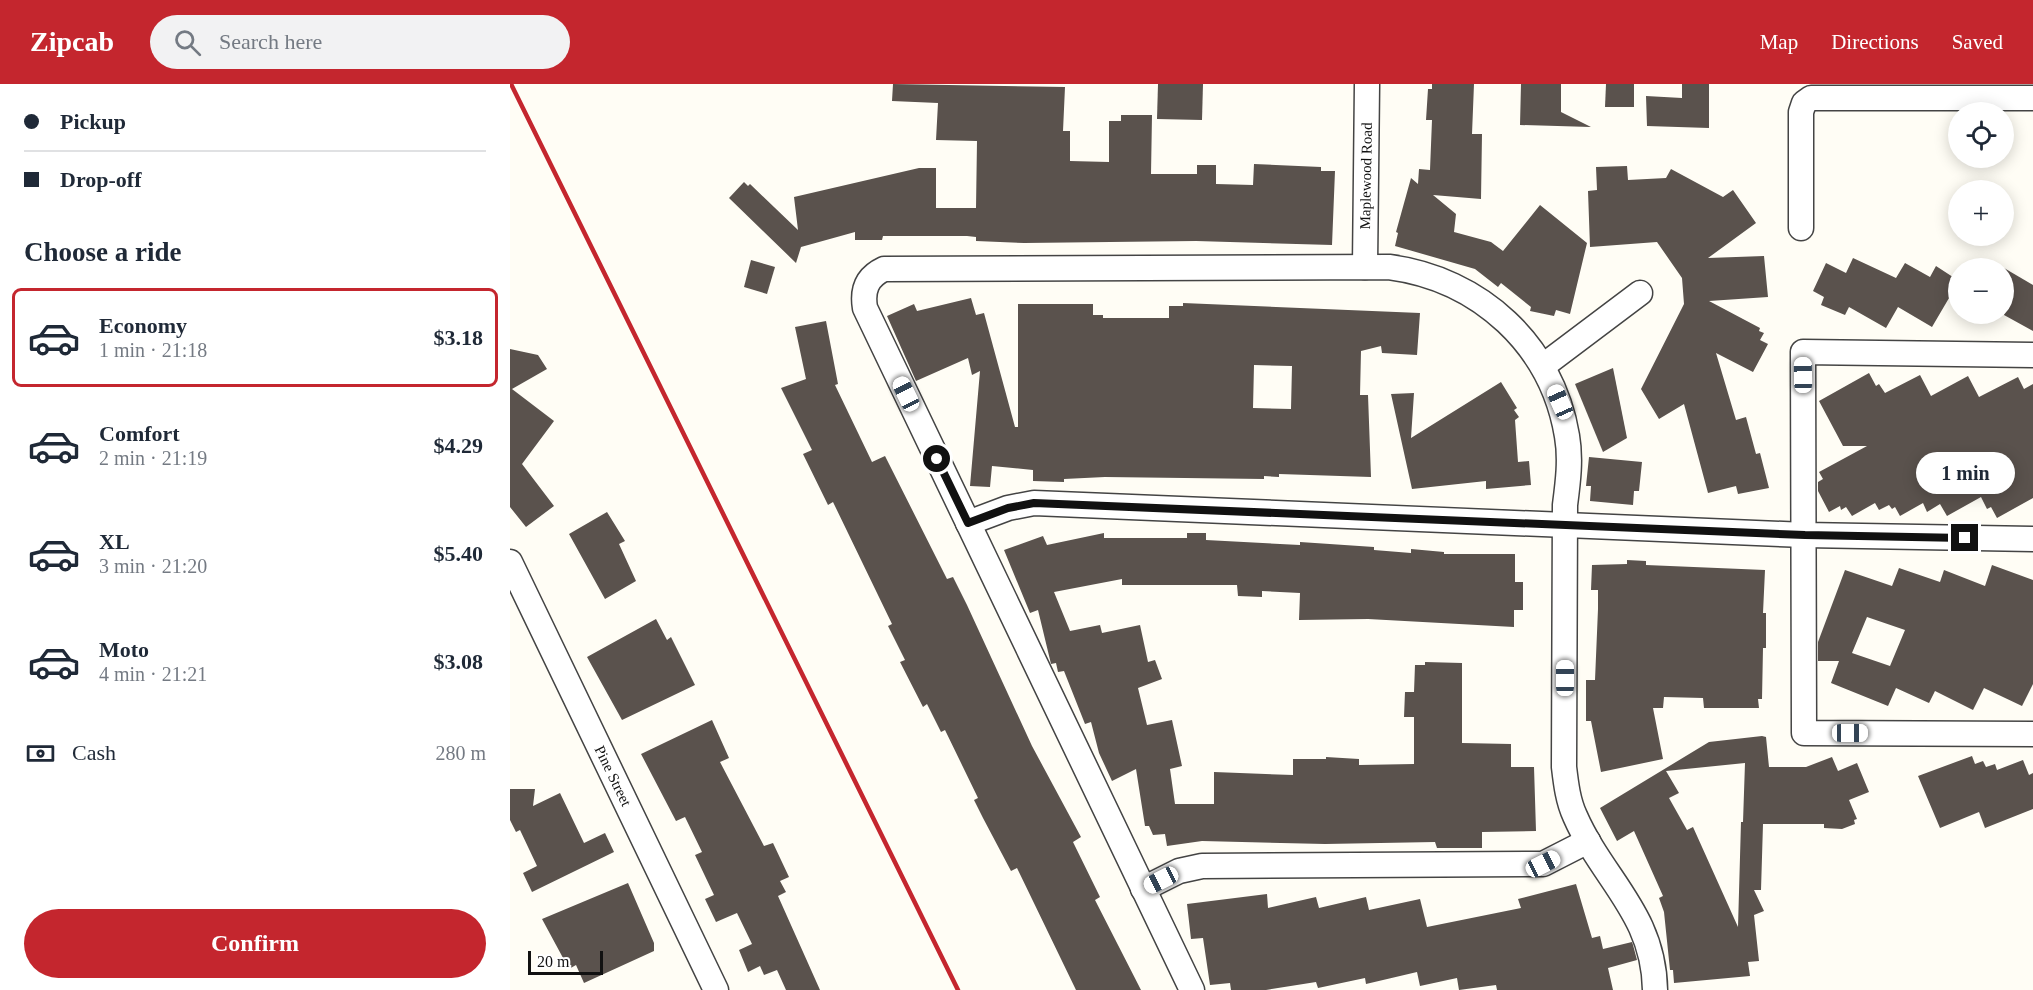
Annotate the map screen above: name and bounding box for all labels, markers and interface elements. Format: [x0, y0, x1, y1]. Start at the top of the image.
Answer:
search box [150, 15, 570, 69]
text: Zipcab [30, 26, 114, 57]
icon: search [171, 26, 204, 59]
text: Search here [219, 29, 322, 54]
text: Map [1760, 30, 1798, 54]
text: Directions [1831, 30, 1919, 54]
text: Saved [1952, 30, 2003, 54]
map controls [1948, 102, 2014, 324]
button: locate [1948, 102, 2014, 168]
text: Pickup [60, 109, 126, 134]
street label: Maplewood Road [1357, 122, 1375, 230]
text: Drop-off [60, 167, 141, 192]
button: + [1948, 180, 2014, 246]
text: Choose a ride [24, 237, 182, 267]
button: − [1948, 258, 2014, 324]
icon: car [27, 311, 81, 365]
text: Economy [99, 313, 187, 338]
text: $3.18 [434, 325, 483, 350]
text: 1 min · 21:18 [99, 339, 207, 361]
car [1794, 357, 1812, 393]
car [890, 374, 922, 414]
car [1544, 382, 1576, 422]
icon: car [27, 419, 81, 473]
text: Comfort [99, 421, 180, 446]
text: $4.29 [434, 433, 483, 458]
route start [923, 445, 950, 472]
text: 2 min · 21:19 [99, 447, 207, 469]
callout: 1 min [1916, 451, 2014, 493]
text: 1 min [1941, 462, 1990, 484]
route end [1951, 524, 1978, 551]
icon: car [27, 527, 81, 581]
text: XL [99, 529, 130, 554]
text: $5.40 [434, 541, 483, 566]
text: 3 min · 21:20 [99, 555, 207, 577]
icon: car [27, 635, 81, 689]
text: Moto [99, 637, 149, 662]
text: $3.08 [434, 649, 483, 674]
car [1556, 660, 1574, 696]
text: 4 min · 21:21 [99, 663, 207, 685]
car [1832, 724, 1868, 742]
icon: cash [24, 737, 57, 770]
text: Cash [72, 740, 116, 765]
text: 280 m [435, 742, 486, 764]
street label: Pine Street [591, 743, 635, 810]
car [1523, 848, 1563, 880]
car [1141, 864, 1181, 896]
button: Confirm [24, 909, 486, 978]
scale bar [528, 948, 603, 976]
text: 20 m [537, 953, 569, 970]

